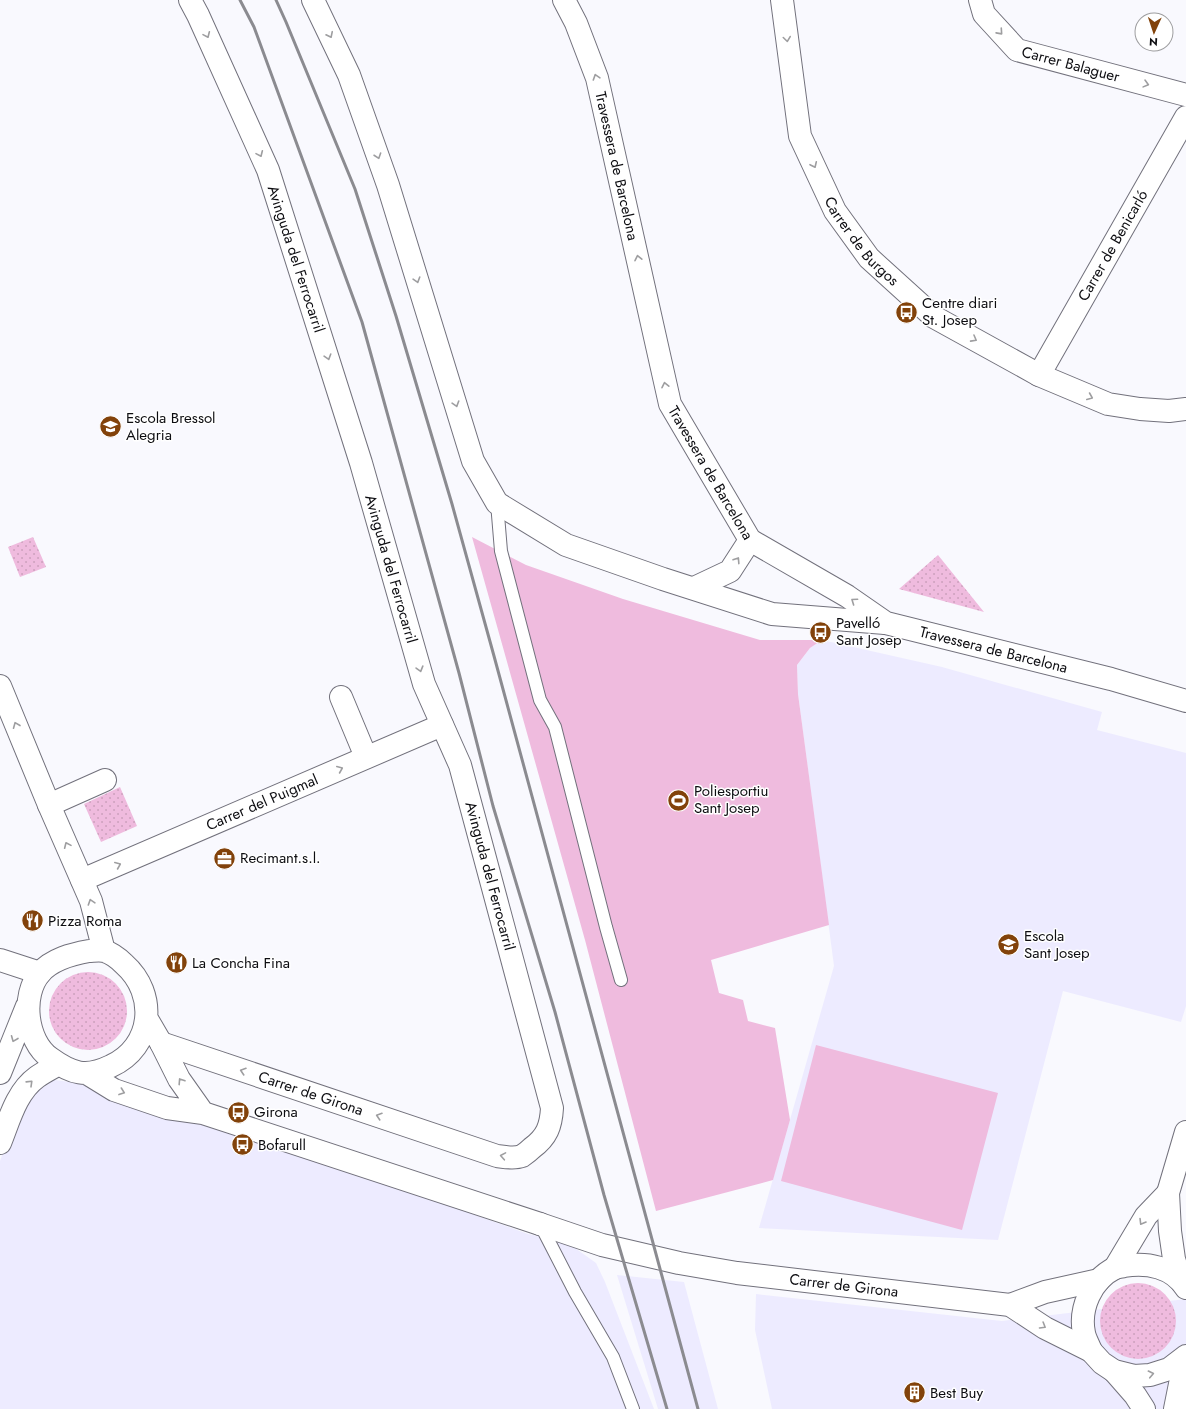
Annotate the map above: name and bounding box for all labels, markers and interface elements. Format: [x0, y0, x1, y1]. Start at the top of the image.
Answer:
north arrow [1134, 12, 1174, 52]
one-way arrow [996, 27, 1003, 35]
one-way arrow [202, 31, 210, 38]
one-way arrow [325, 31, 333, 38]
text: N [1149, 34, 1158, 50]
one-way arrow [782, 36, 791, 42]
street label: Carrer Balaguer [1019, 41, 1123, 88]
one-way arrow [593, 73, 601, 80]
one-way arrow [1143, 80, 1149, 88]
street label: Travessera de Barcelona [589, 89, 644, 243]
one-way arrow [256, 150, 264, 157]
one-way arrow [373, 152, 381, 159]
one-way arrow [809, 160, 817, 168]
street label: Avinguda del Ferrocarril [262, 183, 330, 335]
street label: Carrer de Benicarló [1072, 186, 1153, 305]
street label: Carrer de Burgos [819, 193, 904, 291]
one-way arrow [634, 255, 642, 261]
one-way arrow [412, 276, 421, 283]
place label: Centre diari St. Josep [922, 292, 997, 331]
bus stop icon: Centre diari St. Josep [894, 299, 920, 325]
one-way arrow [970, 334, 977, 342]
one-way arrow [323, 353, 332, 360]
one-way arrow [662, 382, 670, 388]
one-way arrow [1086, 392, 1093, 400]
one-way arrow [451, 400, 460, 407]
street label: Travessera de Barcelona [663, 402, 759, 544]
place label: Escola Bressol Alegria [126, 407, 216, 446]
school or university icon: Escola Bressol Alegria [97, 414, 123, 440]
street label: Avinguda del Ferrocarril [359, 492, 423, 646]
one-way arrow [732, 557, 739, 564]
one-way arrow [851, 598, 858, 606]
place label: Pavelló Sant Josep [836, 612, 902, 651]
bus stop icon: Pavelló Sant Josep [807, 619, 833, 645]
street label: Travessera de Barcelona [917, 621, 1070, 679]
one-way arrow [415, 666, 424, 673]
one-way arrow [13, 721, 21, 729]
one-way arrow [337, 765, 344, 773]
street label: Carrer del Puigmal [203, 769, 321, 836]
place label: Poliesportiu Sant Josep [694, 780, 768, 819]
sports icon: Poliesportiu Sant Josep [666, 787, 692, 813]
street label: Avinguda del Ferrocarril [460, 799, 520, 953]
one-way arrow [63, 841, 71, 848]
office icon: Recimant.s.l. [212, 845, 238, 871]
place label: Recimant.s.l. [240, 847, 321, 869]
one-way arrow [114, 862, 122, 870]
one-way arrow [87, 898, 96, 905]
restaurant icon: Pizza Roma [19, 908, 45, 934]
place label: Pizza Roma [48, 910, 122, 932]
place label: Escola Sant Josep [1024, 925, 1090, 964]
school or university icon: Escola Sant Josep [996, 932, 1022, 958]
restaurant icon: La Concha Fina [163, 950, 189, 976]
place label: La Concha Fina [192, 952, 290, 974]
one-way arrow [11, 1035, 19, 1043]
one-way arrow [239, 1067, 246, 1075]
street label: Carrer de Girona [256, 1069, 366, 1119]
one-way arrow [178, 1078, 185, 1085]
one-way arrow [25, 1081, 33, 1088]
one-way arrow [118, 1088, 125, 1096]
bus stop icon: Girona [226, 1099, 252, 1125]
place label: Girona [254, 1103, 298, 1121]
one-way arrow [376, 1112, 383, 1121]
bus stop icon: Bofarull [229, 1132, 255, 1158]
place label: Bofarull [258, 1134, 306, 1156]
one-way arrow [500, 1153, 506, 1161]
one-way arrow [1140, 1218, 1147, 1225]
street label: Carrer de Girona [788, 1268, 900, 1303]
one-way arrow [1039, 1321, 1046, 1329]
one-way arrow [1148, 1371, 1154, 1379]
building icon: Best Buy [901, 1380, 927, 1406]
place label: Best Buy [930, 1382, 983, 1404]

